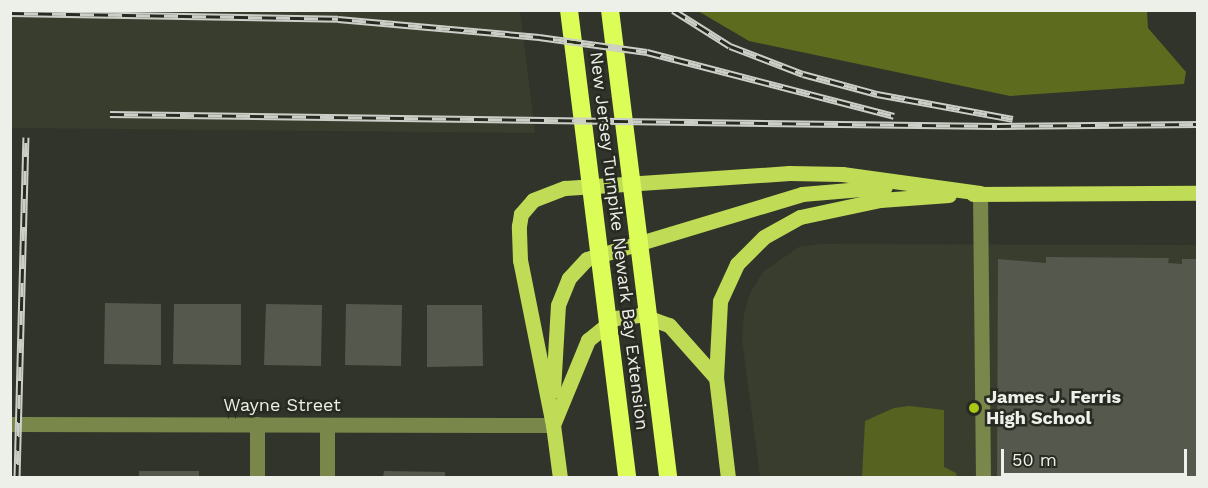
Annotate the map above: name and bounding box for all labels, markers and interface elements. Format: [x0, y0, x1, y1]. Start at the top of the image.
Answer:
street label: New Jersey Turnpike Newark Bay Extension [585, 49, 653, 433]
place label: James J. Ferris High School [986, 387, 1121, 430]
street label: Wayne Street [223, 394, 341, 416]
marker: James J. Ferris High School [967, 401, 981, 415]
scale bar [1004, 437, 1190, 475]
text: 50 m [1012, 449, 1057, 470]

